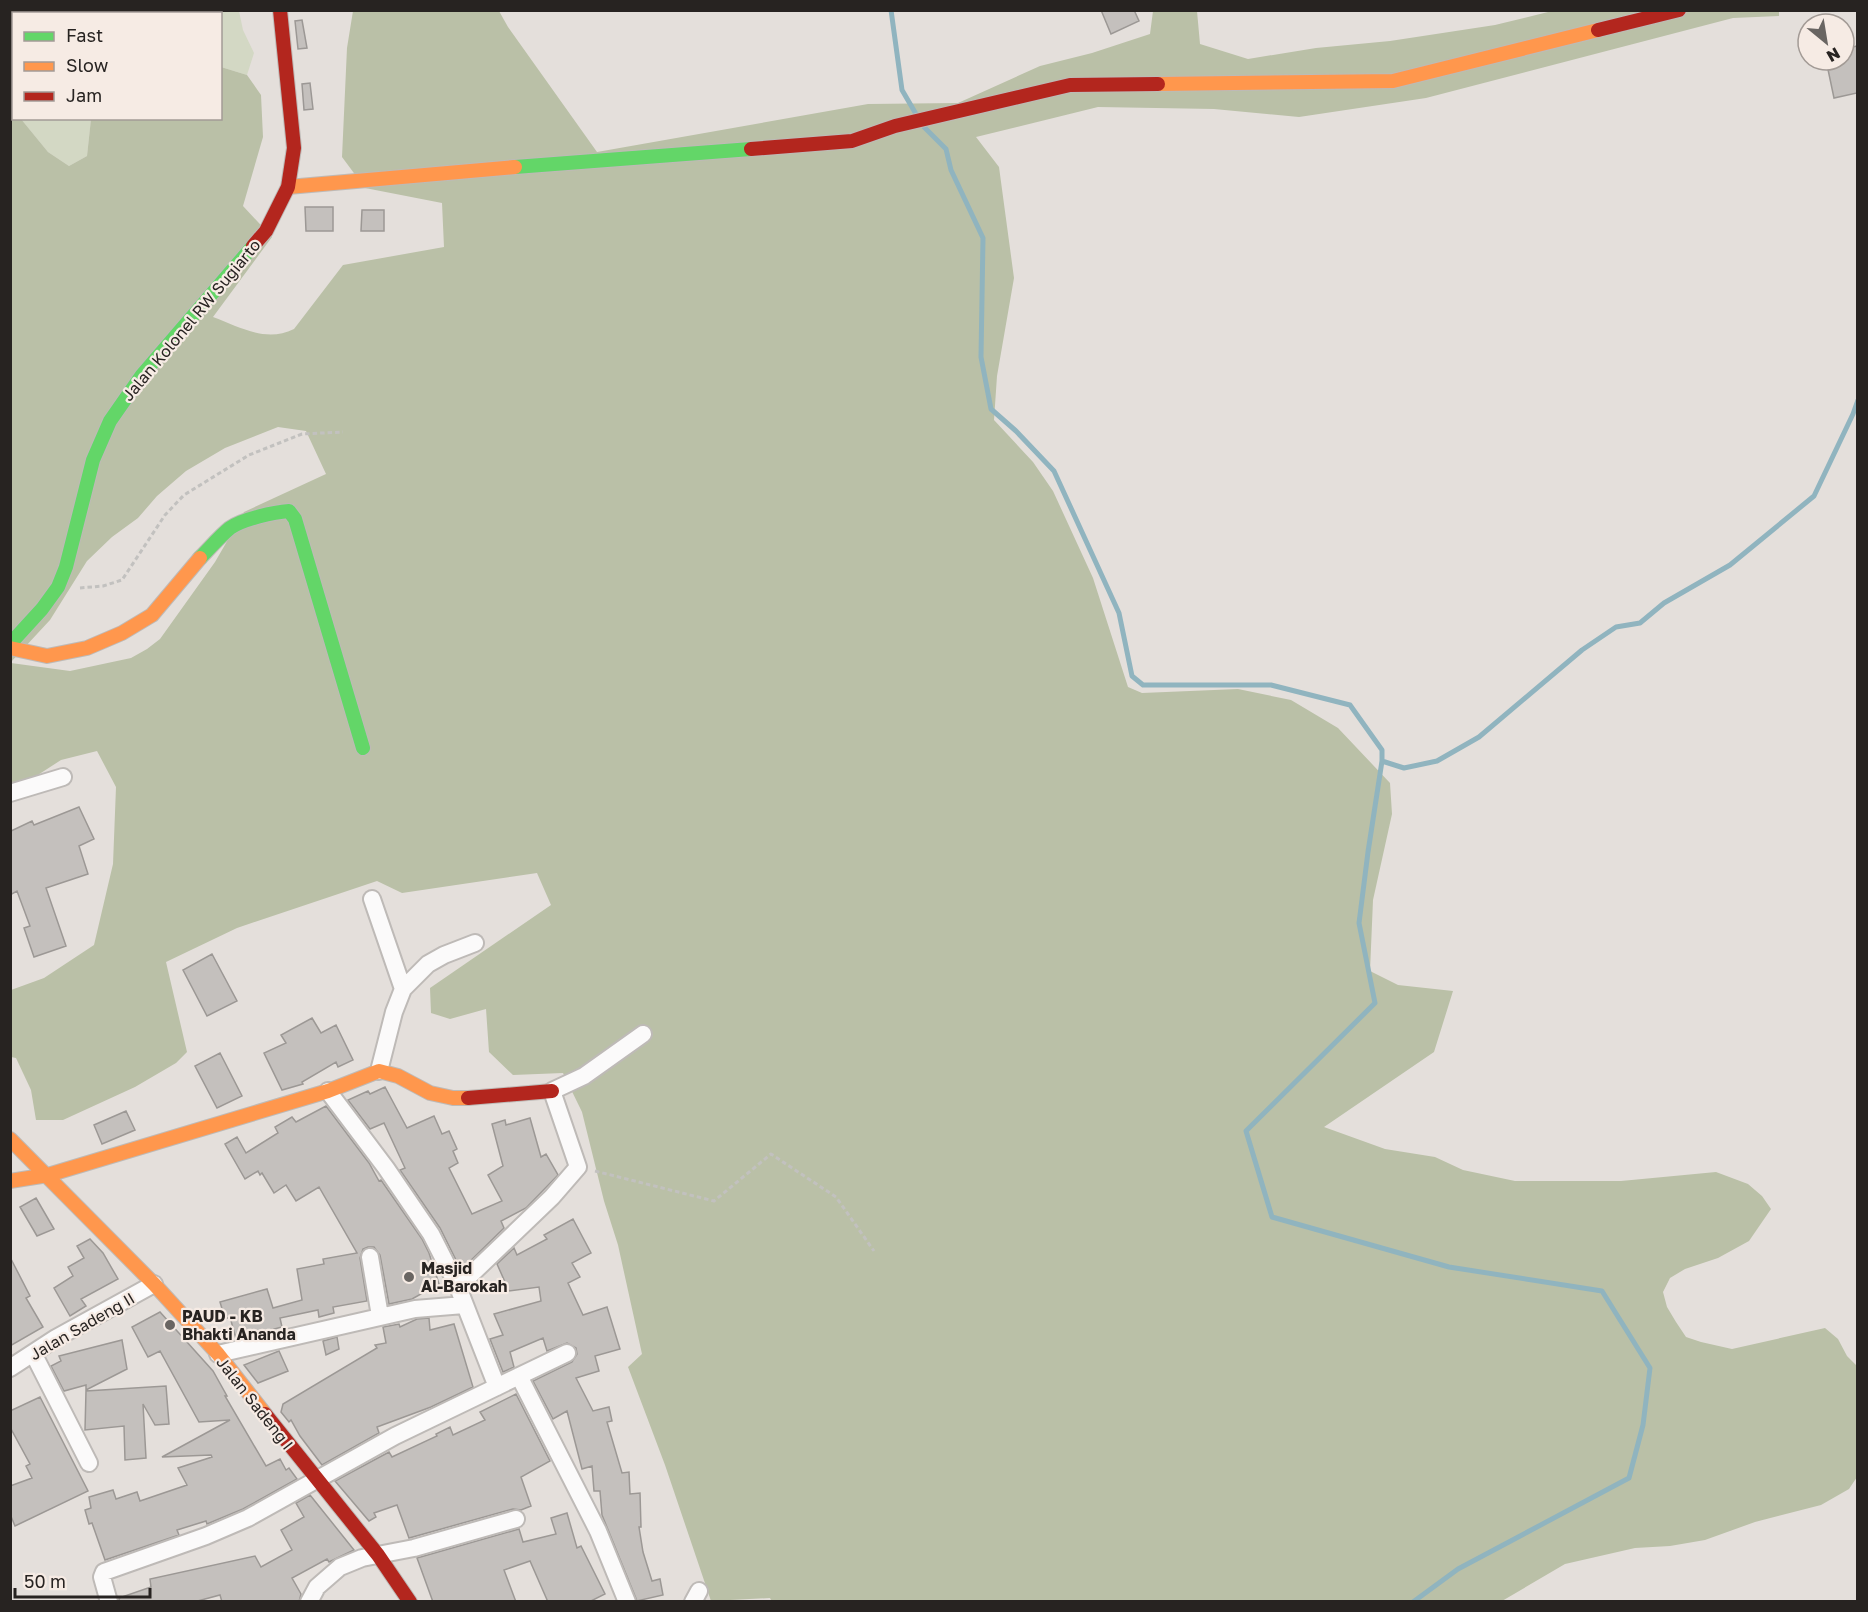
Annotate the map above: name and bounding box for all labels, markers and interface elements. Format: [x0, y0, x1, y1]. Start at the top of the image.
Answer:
legend [12, 12, 222, 120]
north arrow [1796, 12, 1856, 72]
text: Fast [66, 24, 103, 46]
text: N [1823, 43, 1844, 67]
text: Slow [66, 54, 109, 76]
text: Jam [66, 84, 102, 106]
street label: Jalan Kolonel RW Sugiarto [117, 235, 265, 405]
place label: Masjid Al-Barokah [421, 1258, 507, 1296]
marker: Masjid Al-Barokah [402, 1270, 416, 1284]
street label: Jalan Sadeng II [26, 1288, 138, 1364]
place label: PAUD - KB Bhakti Ananda [182, 1306, 296, 1344]
marker: PAUD - KB Bhakti Ananda [163, 1318, 177, 1332]
street label: Jalan Sadeng I [212, 1352, 298, 1454]
scale bar [15, 1561, 150, 1599]
text: 50 m [24, 1570, 66, 1592]

